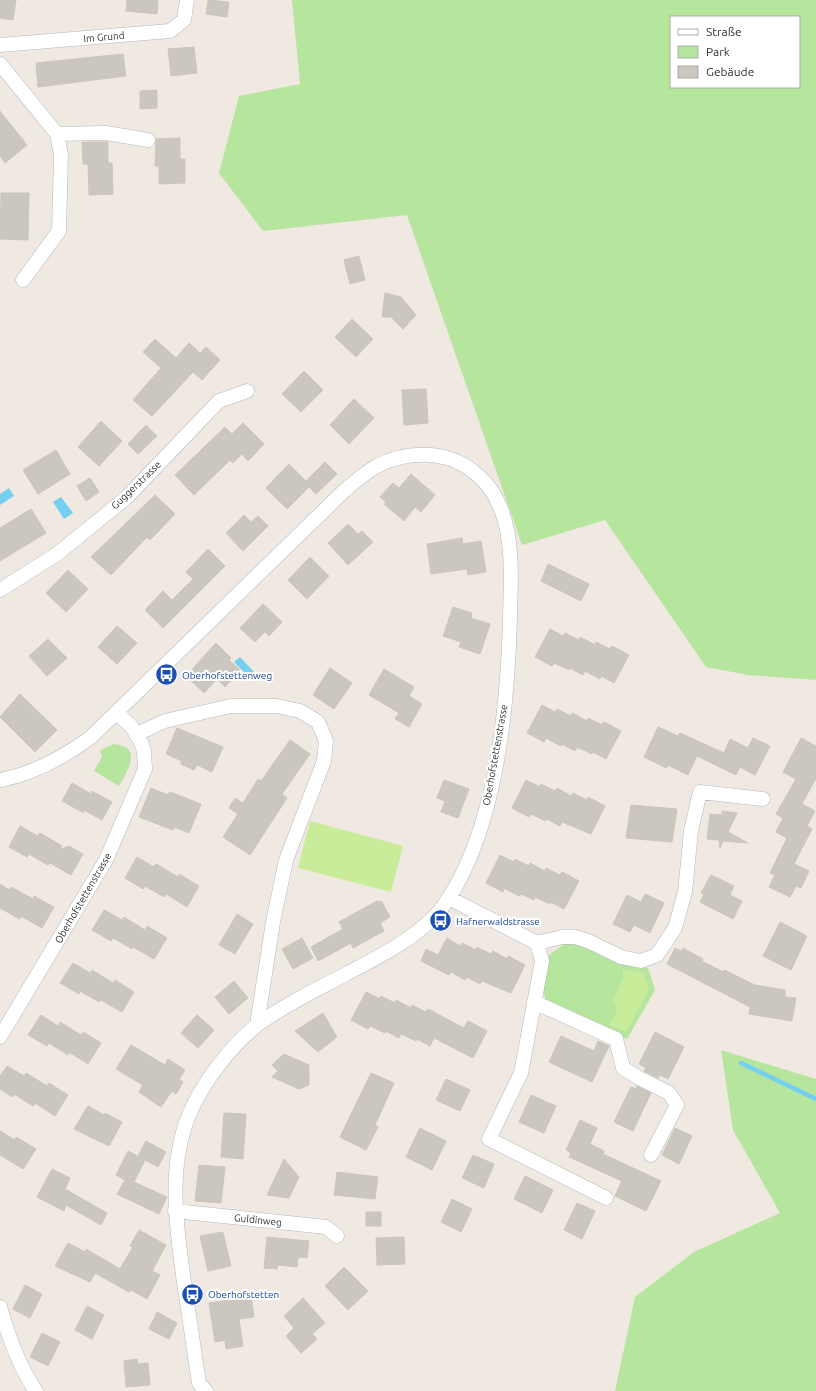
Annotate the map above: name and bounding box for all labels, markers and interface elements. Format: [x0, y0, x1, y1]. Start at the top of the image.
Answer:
legend [670, 16, 800, 88]
text: Straße [706, 25, 742, 38]
street label: Im Grund [83, 30, 125, 44]
text: Park [706, 45, 730, 58]
text: Gebäude [706, 65, 754, 78]
street label: Guggerstrasse [109, 459, 163, 511]
bus stop icon: Oberhofstettenweg [153, 662, 179, 688]
place label: Oberhofstettenweg [182, 670, 272, 681]
street label: Oberhofstettenstrasse [481, 704, 509, 806]
street label: Oberhofstettenstrasse [53, 851, 113, 945]
bus stop icon: Hafnerwaldstrasse [428, 908, 454, 934]
place label: Hafnerwaldstrasse [456, 916, 540, 927]
street label: Guldinweg [234, 1212, 282, 1228]
bus stop icon: Oberhofstetten [180, 1281, 206, 1307]
place label: Oberhofstetten [208, 1289, 279, 1300]

